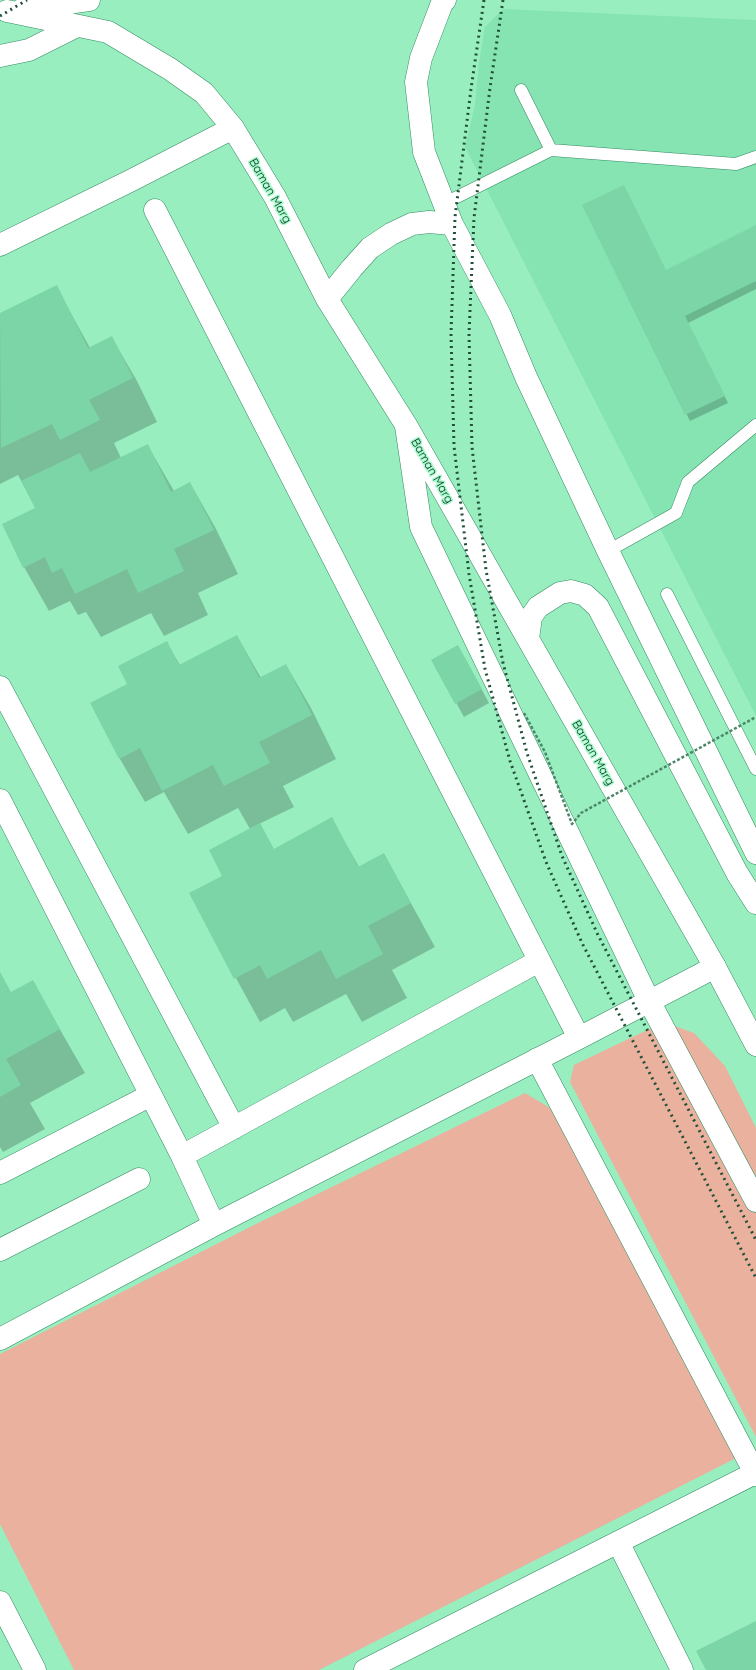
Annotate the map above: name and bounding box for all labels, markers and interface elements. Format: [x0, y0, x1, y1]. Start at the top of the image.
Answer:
street label: Baman Marg [246, 156, 294, 226]
street label: Baman Marg [408, 436, 456, 506]
street label: Baman Marg [569, 718, 617, 788]

